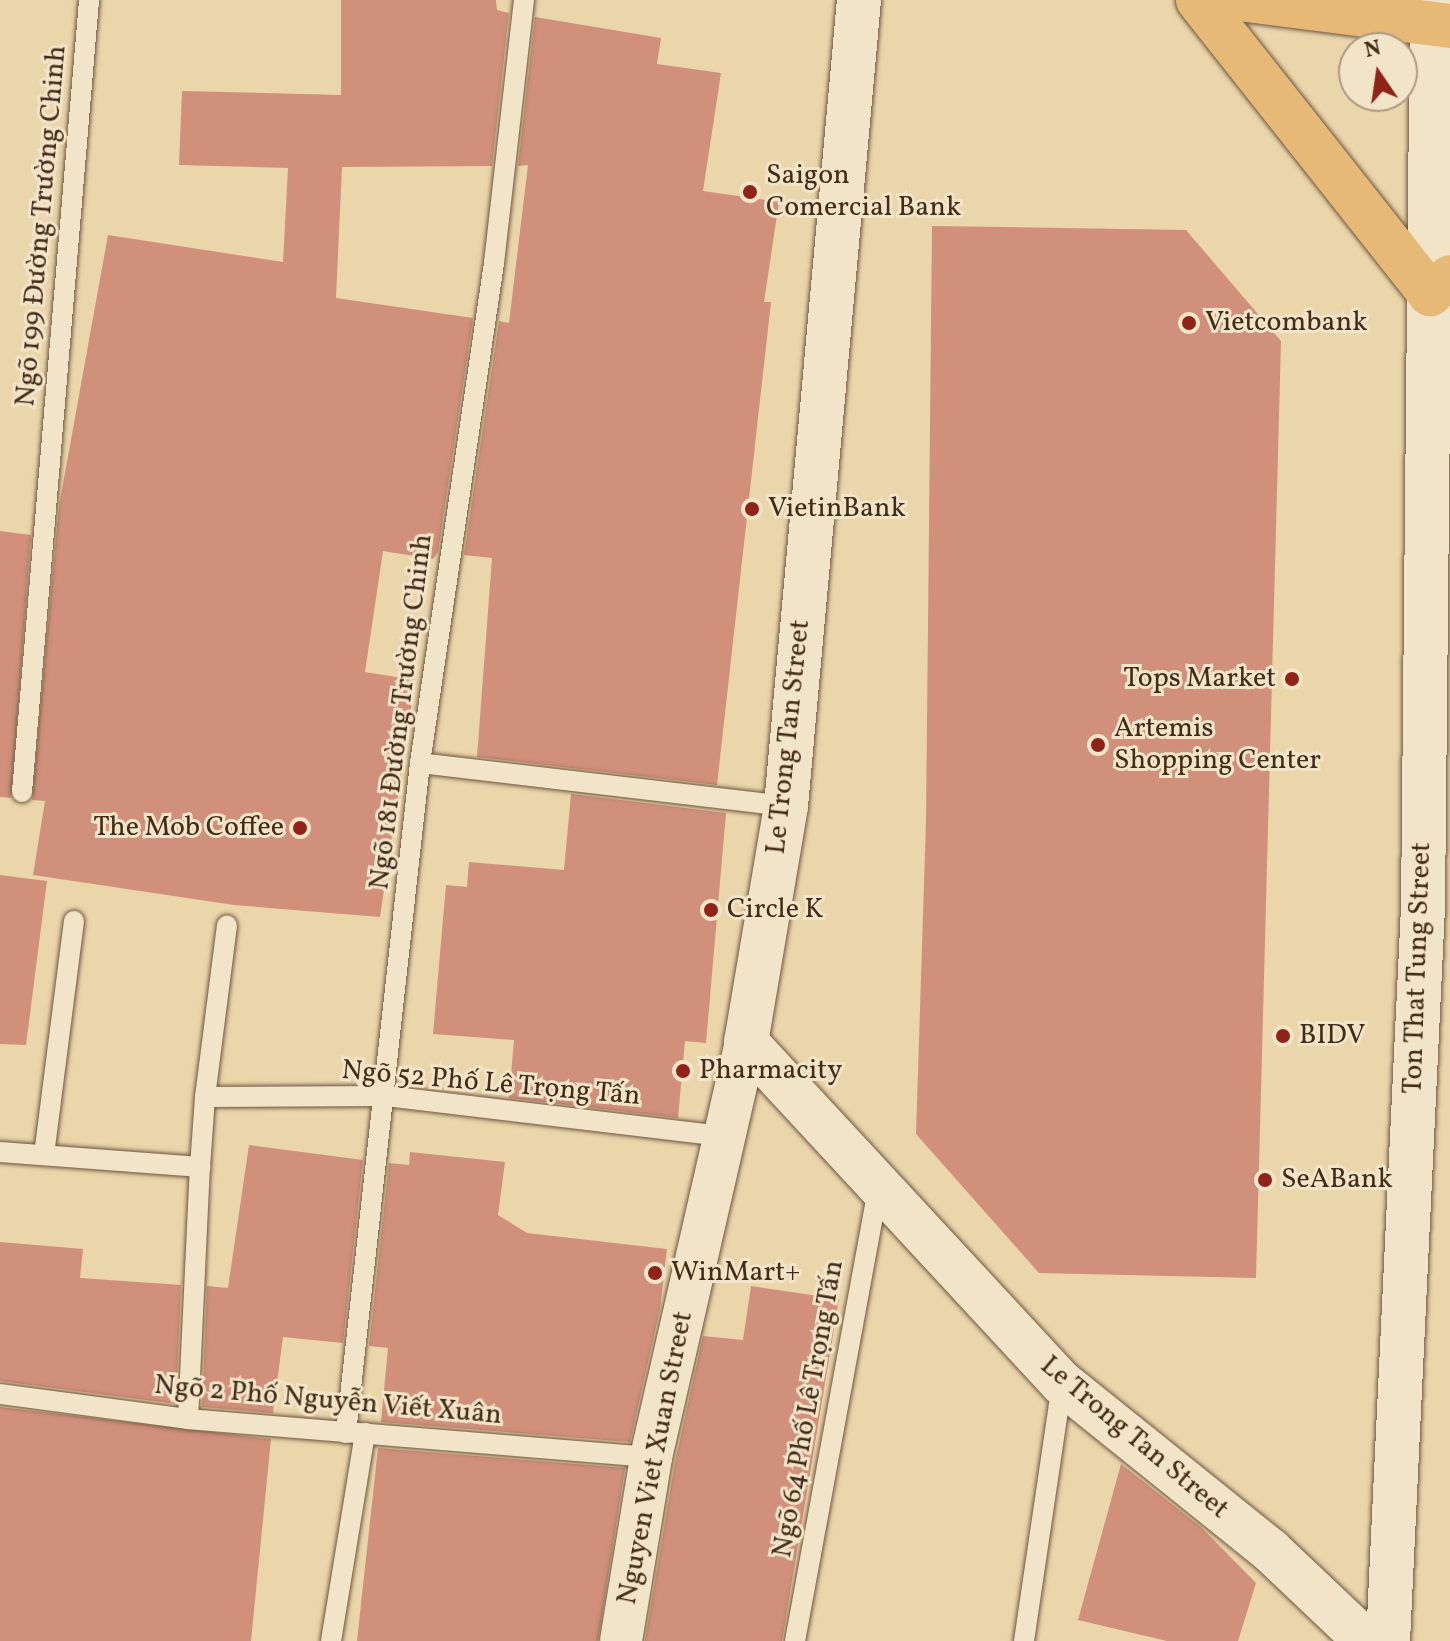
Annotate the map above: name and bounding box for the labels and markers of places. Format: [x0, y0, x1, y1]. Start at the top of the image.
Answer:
place label: Saigon Comercial Bank [766, 159, 961, 225]
marker: Saigon Comercial Bank [741, 183, 759, 201]
place label: Vietcombank [1205, 306, 1367, 340]
marker: Vietcombank [1180, 314, 1198, 332]
place label: VietinBank [768, 492, 906, 526]
marker: VietinBank [743, 500, 761, 518]
place label: Tops Market [1123, 662, 1276, 696]
marker: Tops Market [1283, 670, 1301, 688]
place label: Artemis Shopping Center [1114, 712, 1321, 778]
marker: Artemis Shopping Center [1089, 736, 1107, 754]
place label: The Mob Coffee [93, 811, 284, 845]
marker: The Mob Coffee [291, 819, 309, 837]
place label: Circle K [727, 893, 823, 927]
marker: Circle K [702, 901, 720, 919]
place label: BIDV [1299, 1019, 1365, 1053]
marker: BIDV [1274, 1027, 1292, 1045]
place label: Pharmacity [699, 1054, 842, 1088]
marker: Pharmacity [674, 1062, 692, 1080]
place label: SeABank [1281, 1163, 1393, 1197]
marker: SeABank [1256, 1171, 1274, 1189]
place label: WinMart+ [671, 1256, 800, 1290]
marker: WinMart+ [646, 1264, 664, 1282]

